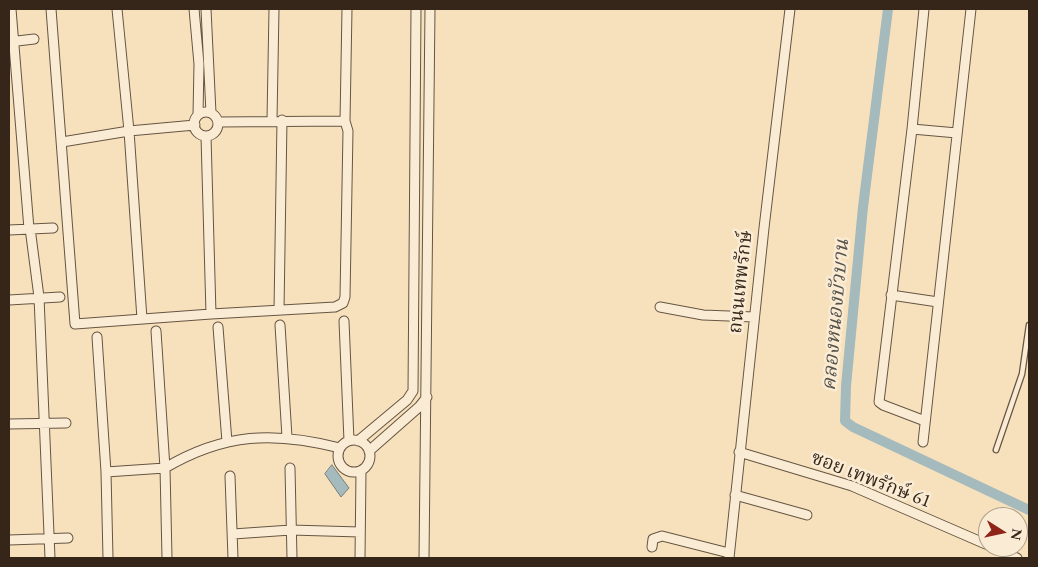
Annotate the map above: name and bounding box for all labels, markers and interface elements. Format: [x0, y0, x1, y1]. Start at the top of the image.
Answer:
street label: ถนนเทพรักษ์ [724, 229, 758, 335]
water label: คลองหนองบัวบาน [817, 238, 855, 392]
street label: ซอย เทพรักษ์ 61 [808, 447, 934, 513]
north arrow [978, 507, 1028, 557]
text: N [1007, 527, 1027, 542]

